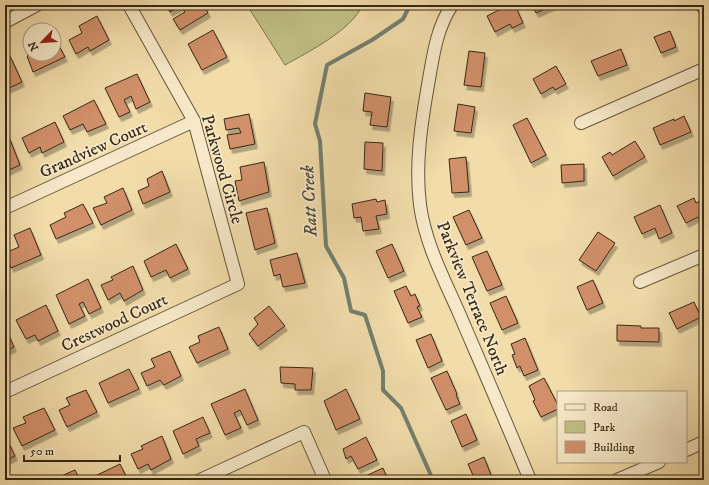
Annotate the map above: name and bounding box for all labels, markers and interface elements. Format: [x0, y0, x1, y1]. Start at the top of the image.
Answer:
north arrow [22, 22, 62, 62]
text: N [26, 39, 42, 53]
street label: Parkwood Circle [196, 112, 248, 226]
street label: Grandview Court [36, 116, 151, 183]
water label: Ratt Creek [297, 164, 323, 238]
street label: Parkview Terrace North [431, 218, 513, 378]
street label: Crestwood Court [58, 288, 172, 357]
legend [557, 391, 687, 463]
text: Road [593, 400, 618, 415]
text: Park [593, 420, 615, 435]
scale bar [24, 437, 120, 463]
text: Building [593, 440, 634, 455]
text: 50 m [30, 444, 54, 459]

